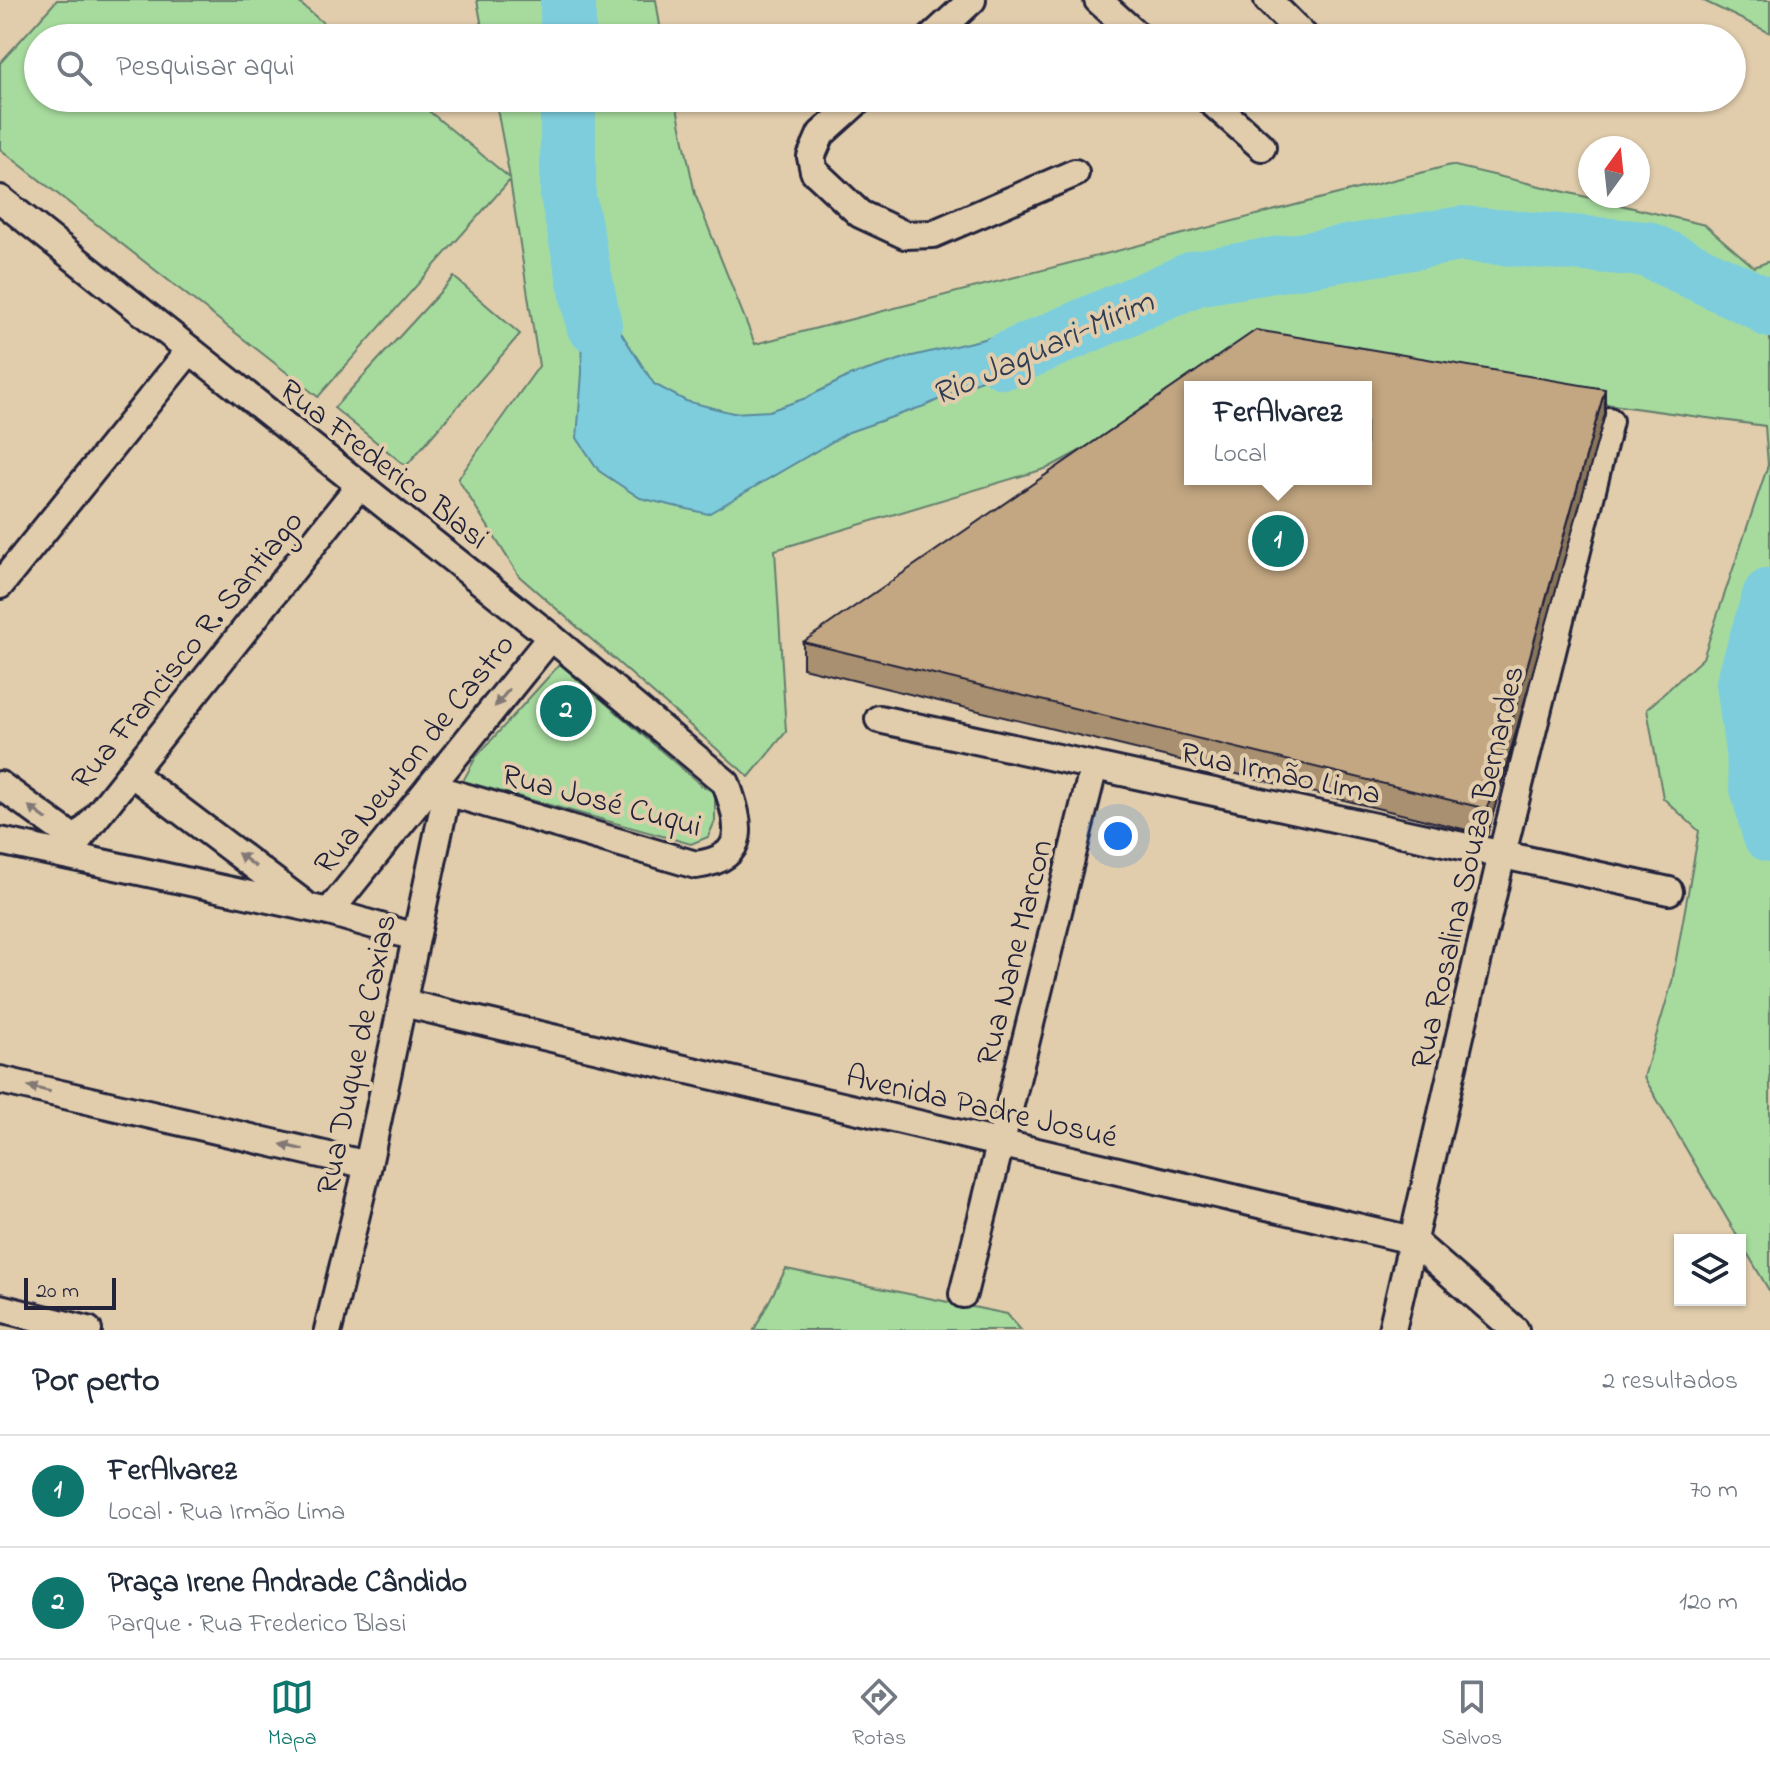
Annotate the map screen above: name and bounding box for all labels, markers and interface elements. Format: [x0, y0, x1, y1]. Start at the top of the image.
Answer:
search box [24, 24, 1746, 112]
icon: search [52, 46, 96, 90]
text: Pesquisar aqui [116, 46, 295, 90]
north arrow [1578, 136, 1650, 208]
water label: Rio Jaguari-Mirim [925, 278, 1163, 421]
street label: Rua Frederico Blasi [268, 369, 498, 563]
popup [1184, 381, 1372, 485]
text: FerAlvarez [1214, 392, 1342, 436]
text: Local [1214, 436, 1267, 474]
street label: Rua Francisco R. Santiago [61, 501, 317, 801]
pin: 1 [1252, 511, 1304, 571]
street label: Rua Newton de Castro [304, 625, 528, 886]
street label: Rua Rosalina Souza Bernardes [1400, 661, 1539, 1074]
pin: 2 [540, 681, 592, 741]
one-way arrow [494, 688, 510, 708]
street label: Rua Irmão Lima [1176, 731, 1385, 820]
street label: Rua José Cuqui [496, 753, 706, 852]
one-way arrow [28, 806, 49, 821]
your location [1098, 816, 1138, 856]
street label: Rua Nane Marcon [966, 835, 1067, 1071]
one-way arrow [237, 853, 257, 869]
street label: Rua Duque de Caxias [306, 910, 411, 1199]
street label: Avenida Padre Josué [841, 1054, 1122, 1163]
one-way arrow [26, 1082, 51, 1095]
one-way arrow [280, 1140, 305, 1153]
map controls [1674, 1234, 1746, 1306]
button: layers [1674, 1234, 1746, 1306]
scale bar [24, 1274, 116, 1310]
text: 20 m [36, 1276, 79, 1308]
text: Por perto [32, 1357, 160, 1407]
text: 2 resultados [1602, 1363, 1738, 1401]
text: FerAlvarez [108, 1450, 237, 1494]
text: 1 [54, 1472, 62, 1510]
text: 70 m [1689, 1472, 1738, 1510]
text: Local · Rua Irmão Lima [108, 1494, 345, 1532]
text: Praça Irene Andrade Cândido [108, 1562, 467, 1606]
text: 2 [52, 1584, 64, 1622]
text: 120 m [1679, 1584, 1738, 1622]
text: Parque · Rua Frederico Blasi [108, 1606, 406, 1644]
tab: Mapa [268, 1675, 317, 1755]
tab: Rotas [852, 1675, 906, 1755]
tab: Salvos [1441, 1675, 1502, 1755]

